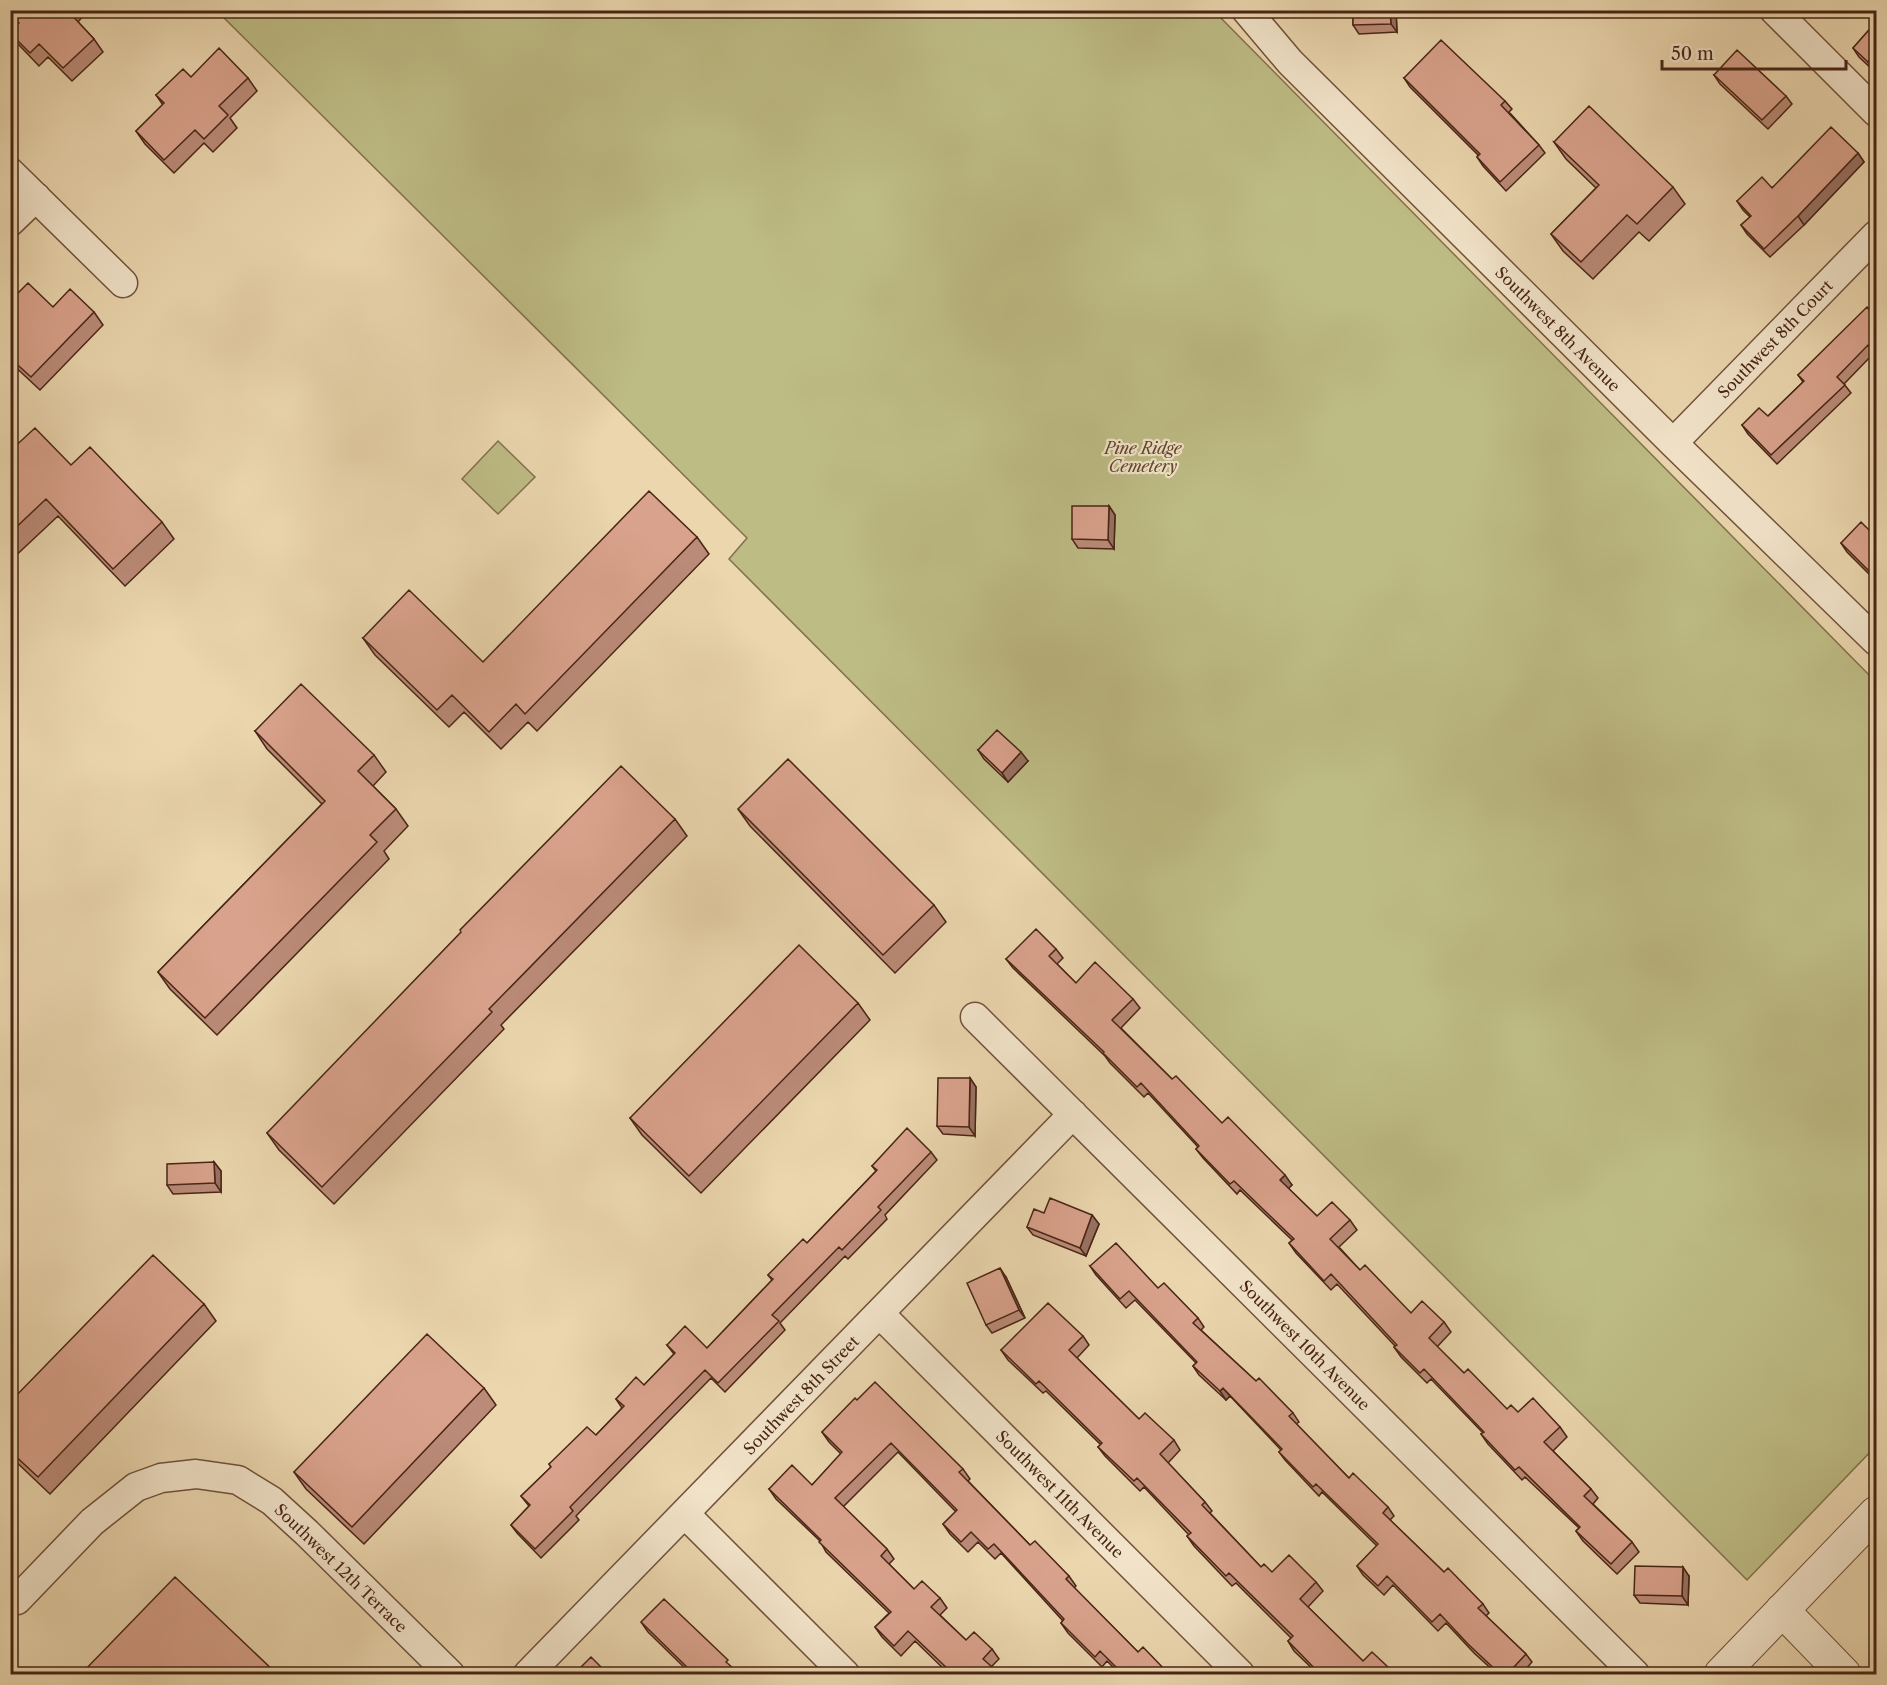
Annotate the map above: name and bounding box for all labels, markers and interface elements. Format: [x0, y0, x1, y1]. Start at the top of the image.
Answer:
scale bar [1662, 33, 1846, 71]
text: 50 m [1671, 43, 1714, 65]
street label: Southwest 8th Avenue [1491, 262, 1625, 396]
street label: Southwest 8th Court [1713, 275, 1837, 402]
park label: Pine Ridge Cemetery [1102, 438, 1183, 476]
street label: Southwest 10th Avenue [1236, 1276, 1374, 1414]
street label: Southwest 8th Street [739, 1331, 863, 1459]
street label: Southwest 11th Avenue [992, 1426, 1128, 1562]
street label: Southwest 12th Terrace [270, 1499, 412, 1637]

